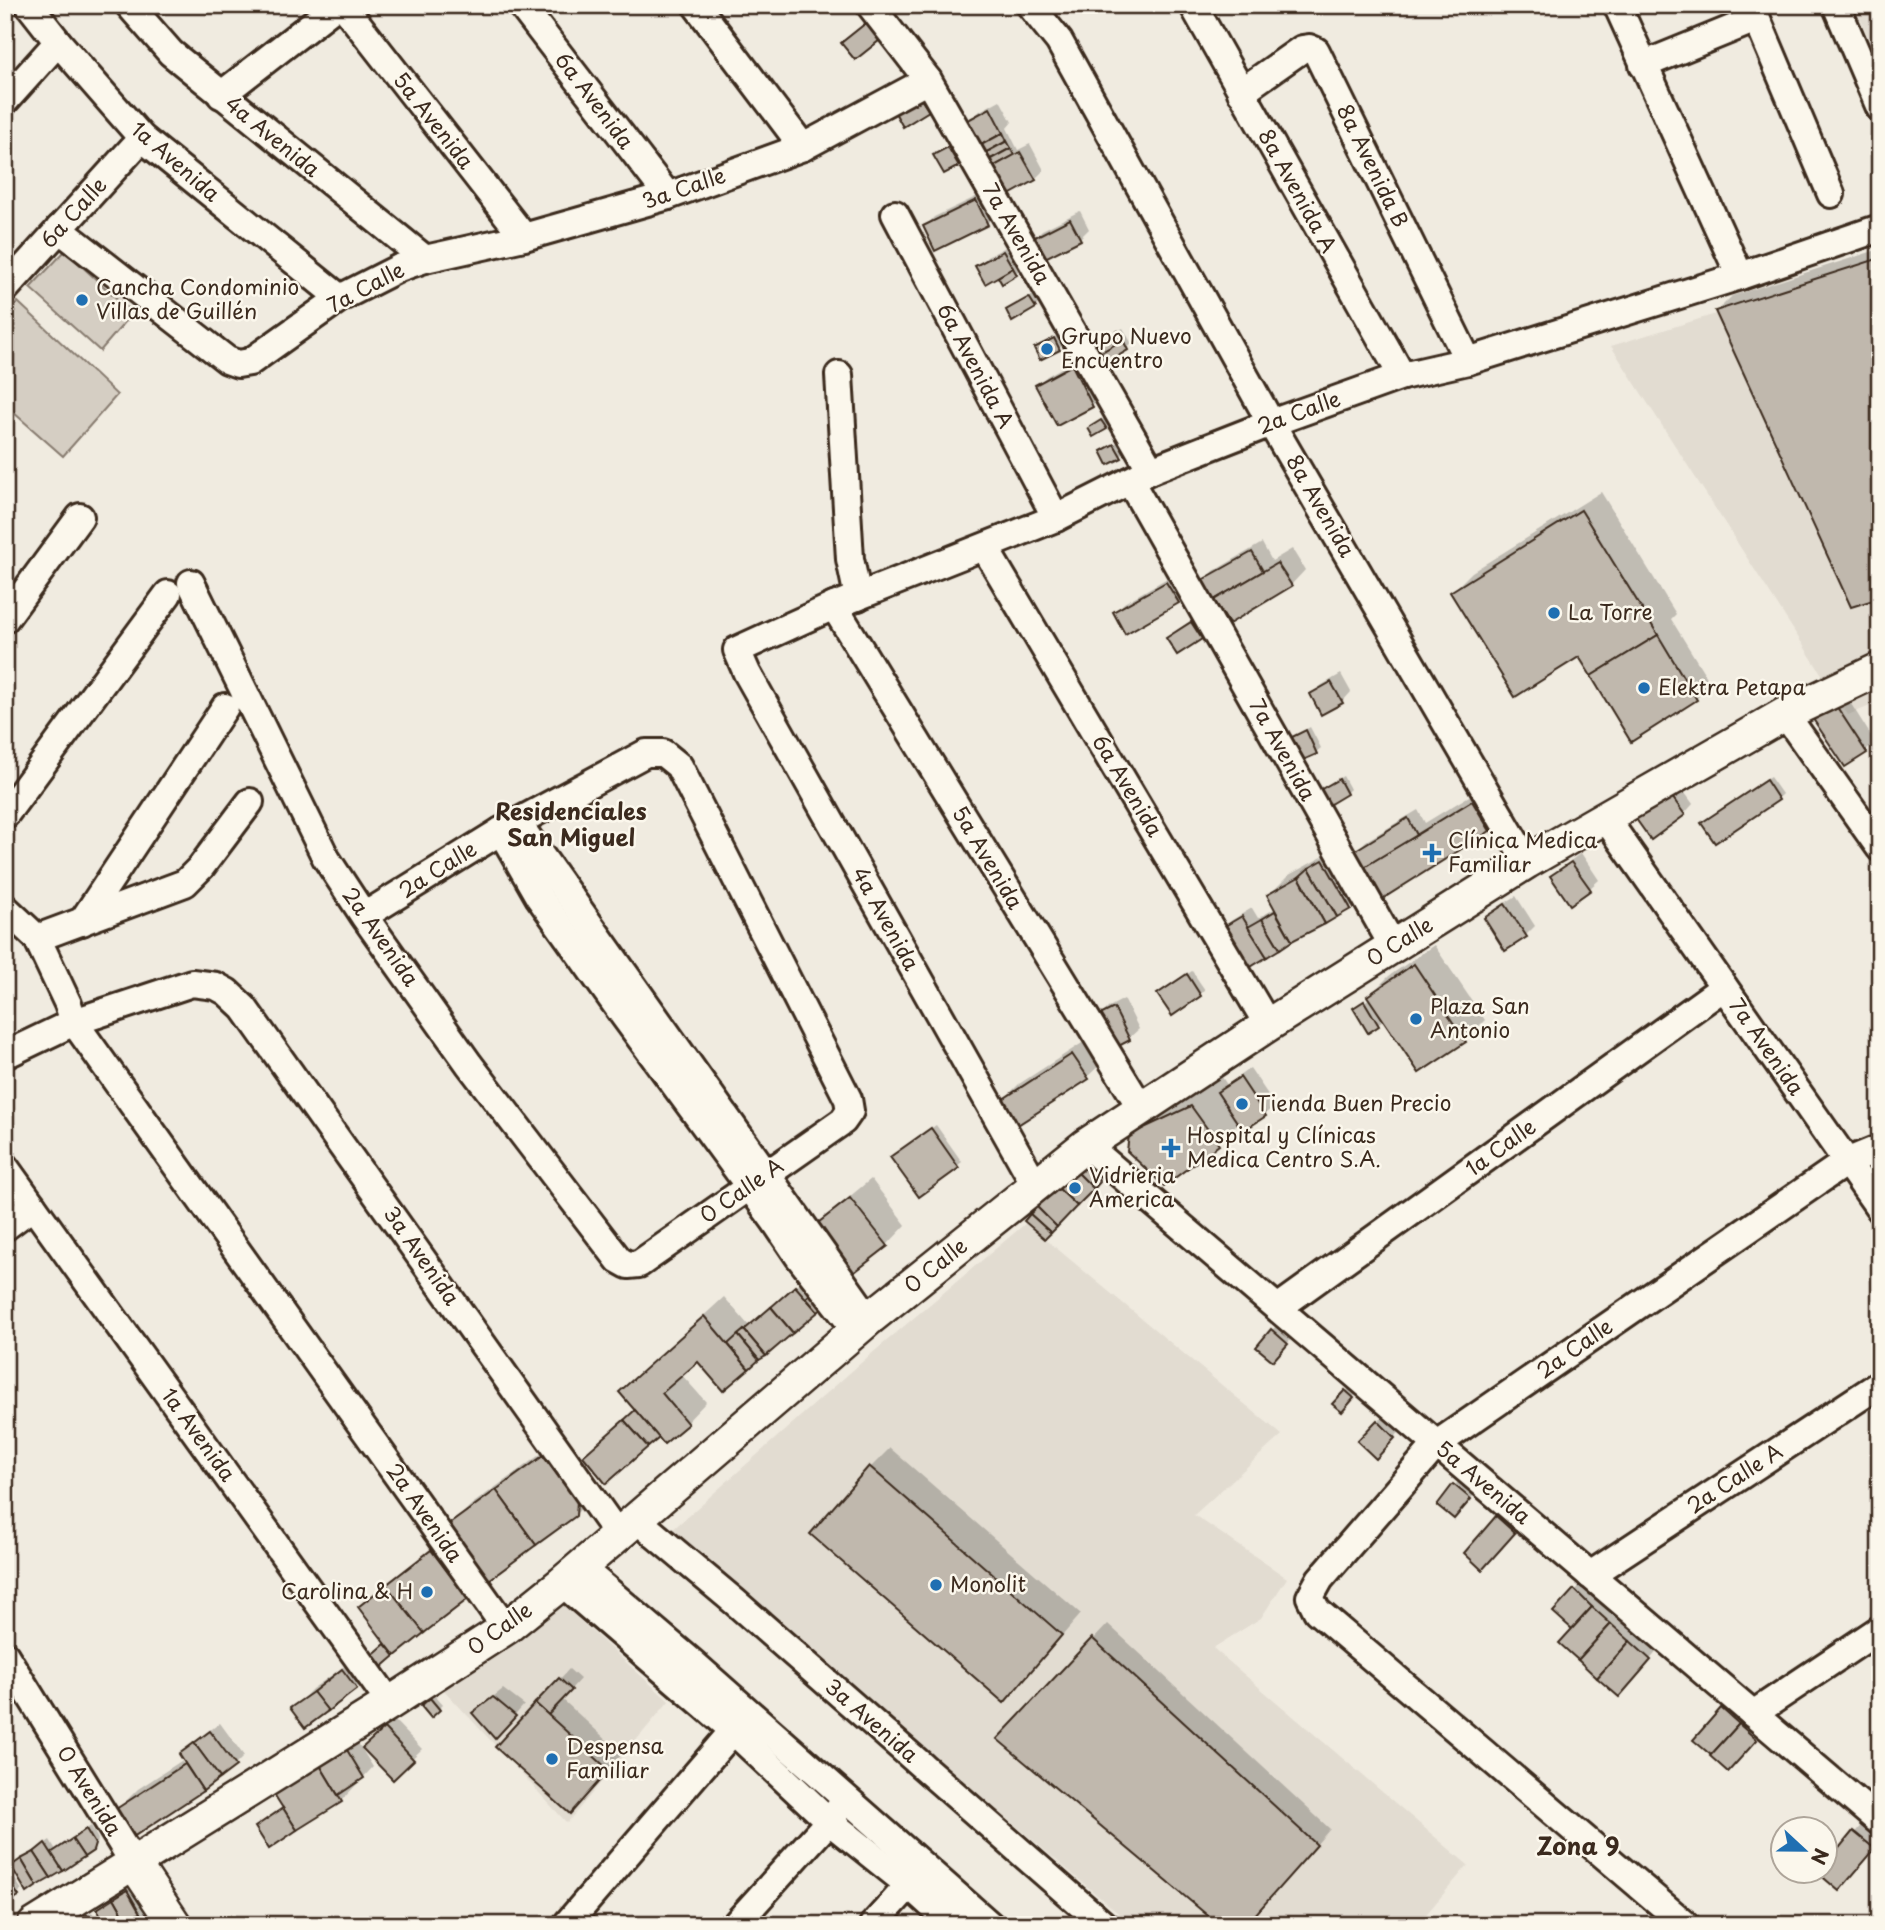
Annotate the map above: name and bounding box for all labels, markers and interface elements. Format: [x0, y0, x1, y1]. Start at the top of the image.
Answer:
street label: 6a Avenida [548, 45, 643, 156]
street label: 5a Avenida [386, 65, 483, 176]
street label: 4a Avenida [219, 87, 328, 184]
street label: 8a Avenida B [1330, 98, 1418, 232]
street label: 1a Avenida [125, 113, 229, 209]
street label: 8a Avenida A [1251, 122, 1346, 258]
street label: 3a Calle [637, 158, 729, 216]
street label: 6a Calle [32, 169, 113, 254]
street label: 7a Avenida [976, 176, 1060, 290]
street label: 7a Calle [321, 253, 409, 320]
place label: Cancha Condominio Villas de Guillén [96, 270, 299, 326]
marker: Cancha Condominio Villas de Guillén [74, 292, 90, 308]
street label: 6a Avenida A [930, 297, 1023, 433]
place label: Grupo Nuevo Encuentro [1061, 319, 1192, 375]
marker: Grupo Nuevo Encuentro [1039, 341, 1055, 357]
street label: 2a Calle [1252, 381, 1344, 441]
street label: 8a Avenida [1279, 448, 1365, 563]
place label: La Torre [1568, 595, 1653, 627]
marker: La Torre [1546, 605, 1562, 621]
place label: Elektra Petapa [1658, 670, 1806, 702]
marker: Elektra Petapa [1636, 680, 1652, 696]
street label: 7a Avenida [1242, 692, 1325, 807]
street label: 6a Avenida [1086, 728, 1172, 843]
district label: Residenciales San Miguel [495, 793, 647, 854]
street label: 5a Avenida [945, 799, 1033, 915]
place label: Clínica Medica Familiar [1448, 823, 1598, 879]
street label: 2a Calle [392, 832, 482, 905]
marker: Clínica Medica Familiar [1422, 843, 1442, 863]
street label: 4a Avenida [845, 860, 929, 976]
street label: 2a Avenida [336, 880, 428, 993]
street label: 0 Calle [1359, 907, 1438, 973]
place label: Plaza San Antonio [1430, 989, 1530, 1045]
street label: 7a Avenida [1722, 991, 1813, 1102]
marker: Plaza San Antonio [1408, 1011, 1424, 1027]
place label: Tienda Buen Precio [1256, 1086, 1451, 1118]
marker: Tienda Buen Precio [1234, 1096, 1250, 1112]
street label: 1a Calle [1458, 1110, 1542, 1183]
place label: Hospital y Clínicas Medica Centro S.A. [1187, 1118, 1381, 1174]
marker: Hospital y Clínicas Medica Centro S.A. [1161, 1138, 1181, 1158]
street label: 0 Calle A [693, 1149, 789, 1230]
place label: Vidrieria America [1089, 1158, 1176, 1214]
marker: Vidrieria America [1067, 1180, 1083, 1196]
street label: 3a Avenida [377, 1199, 469, 1312]
street label: 0 Calle [896, 1229, 973, 1300]
street label: 2a Calle [1529, 1309, 1618, 1385]
street label: 1a Avenida [155, 1380, 245, 1488]
street label: 5a Avenida [1430, 1432, 1539, 1531]
street label: 2a Calle A [1680, 1434, 1788, 1520]
street label: 2a Avenida [380, 1456, 472, 1569]
place label: Monolit [950, 1567, 1026, 1599]
place label: Carolina & H [281, 1574, 413, 1606]
marker: Monolit [928, 1577, 944, 1593]
marker: Carolina & H [419, 1584, 435, 1600]
street label: 0 Calle [460, 1593, 538, 1662]
street label: 3a Avenida [819, 1670, 927, 1770]
place label: Despensa Familiar [566, 1729, 664, 1785]
street label: 0 Avenida [50, 1739, 131, 1842]
marker: Despensa Familiar [544, 1751, 560, 1767]
north arrow [1770, 1814, 1840, 1884]
district label: Zona 9 [1537, 1827, 1619, 1863]
text: N [1805, 1845, 1836, 1869]

